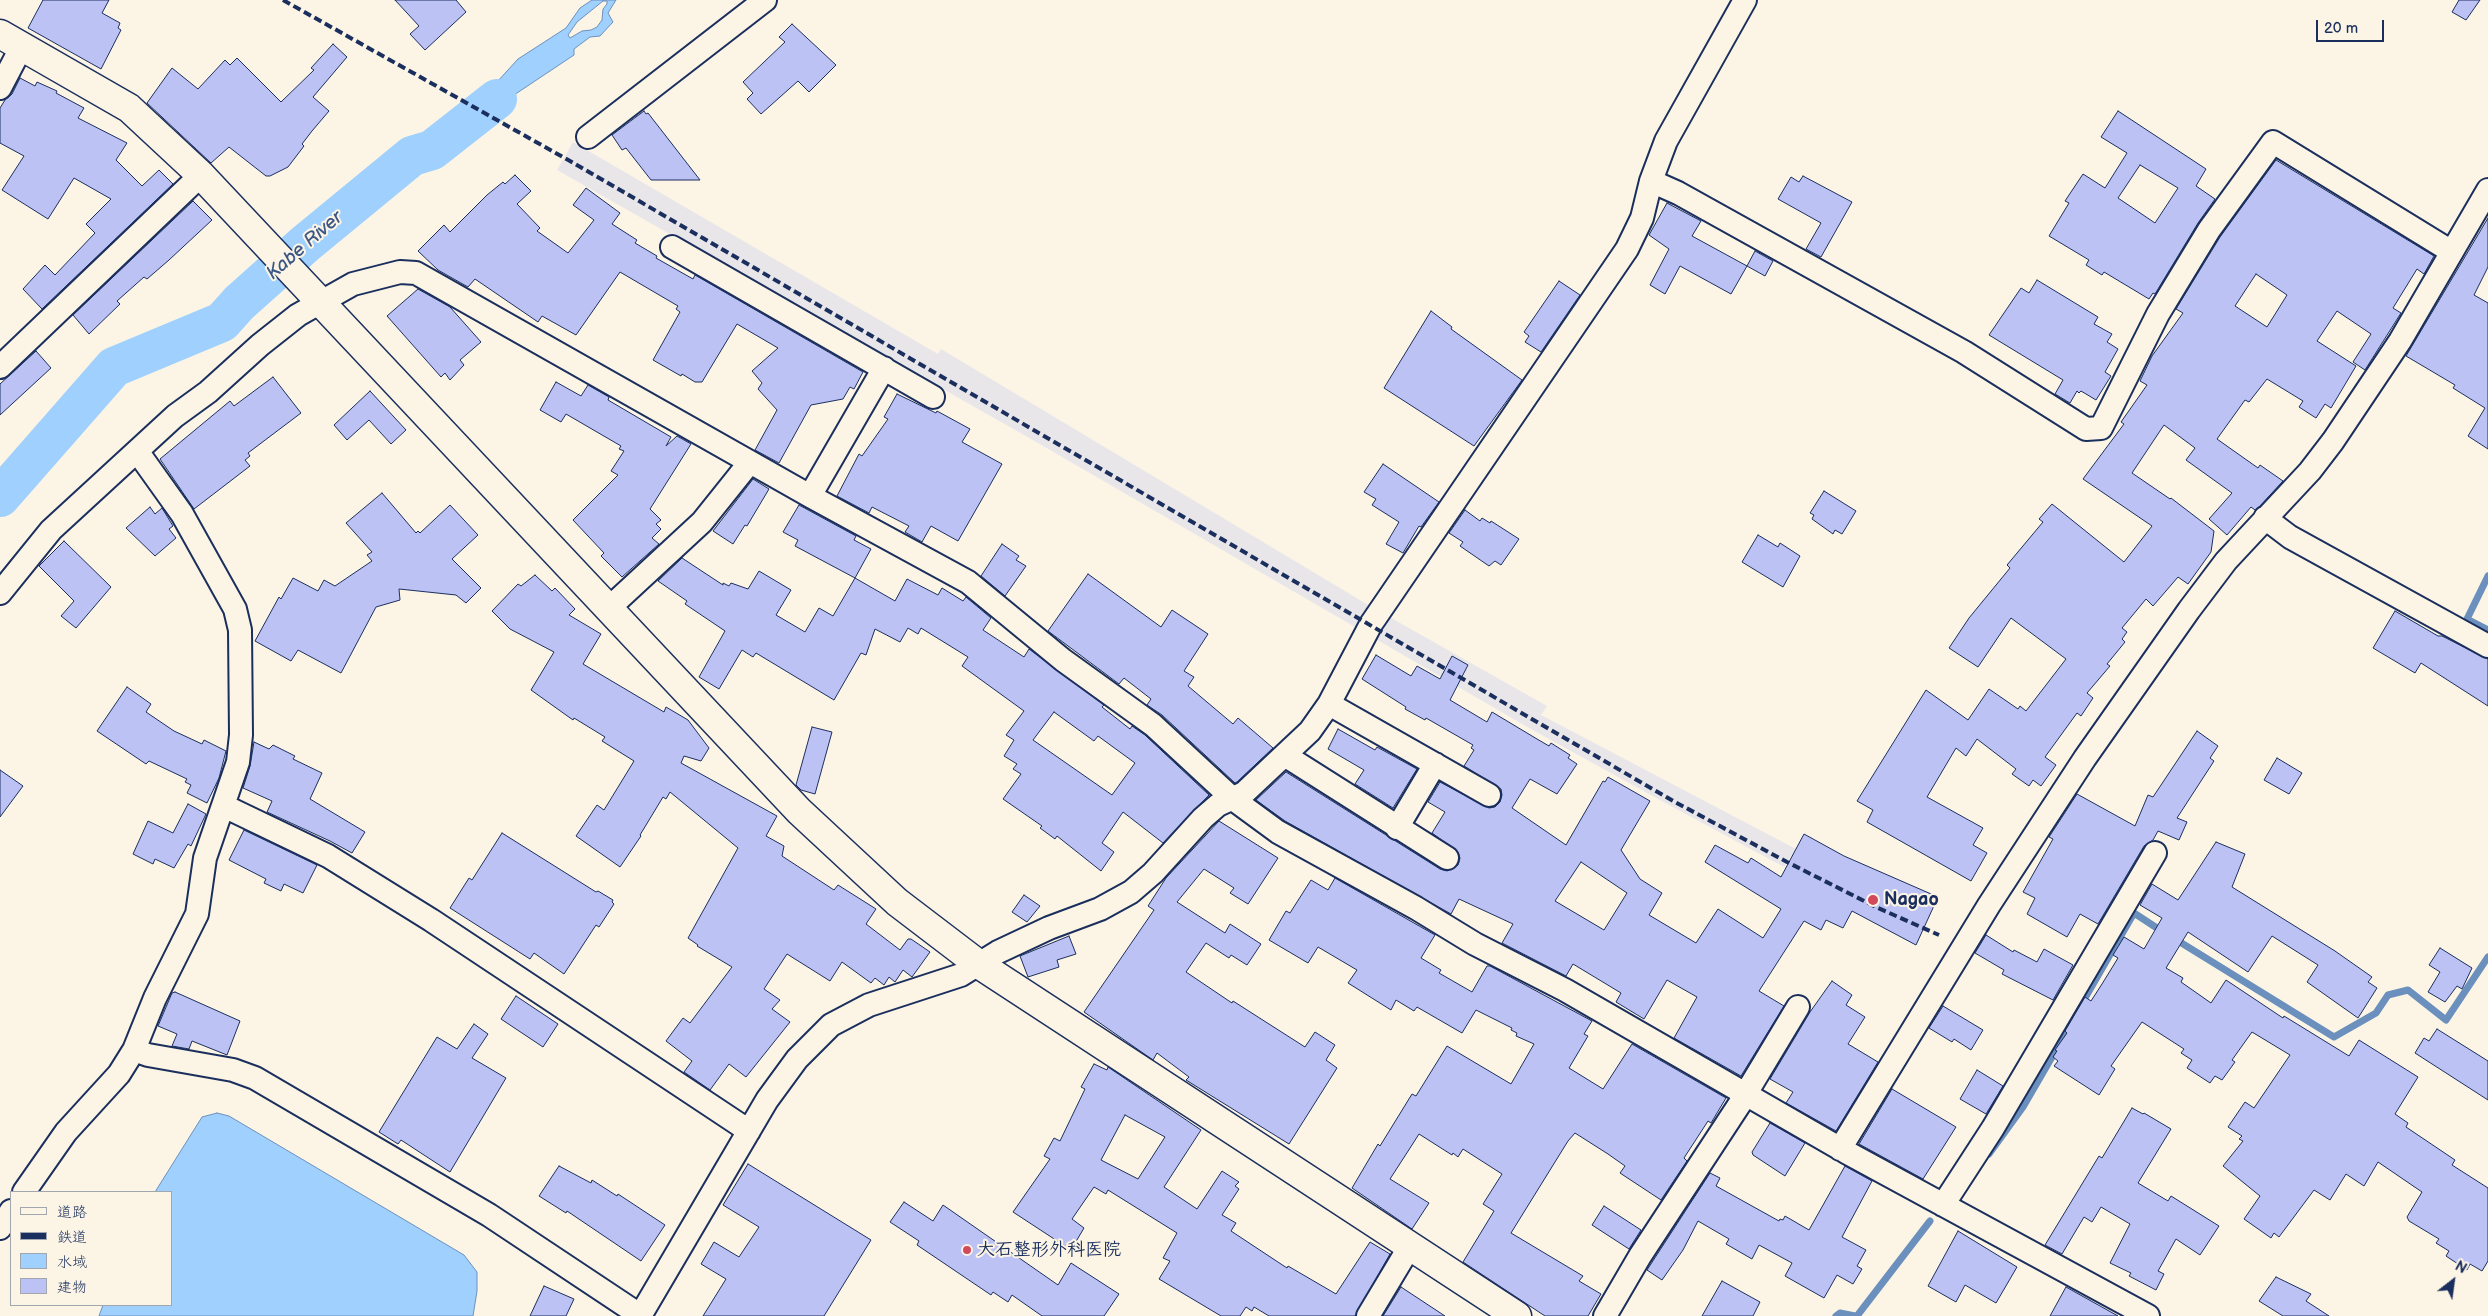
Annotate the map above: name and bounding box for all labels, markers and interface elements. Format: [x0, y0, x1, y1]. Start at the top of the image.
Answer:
scale bar [2318, 10, 2386, 42]
text: 20 m [2324, 19, 2358, 38]
water label: Kabe River [262, 207, 348, 285]
place label: Nagao [1884, 889, 1939, 911]
marker: Nagao [1866, 893, 1880, 907]
legend [10, 1191, 172, 1306]
text: 道路 [57, 1203, 87, 1222]
text: 鉄道 [57, 1228, 87, 1247]
place label: 大石整形外科医院 [977, 1239, 1121, 1261]
marker: 大石整形外科医院 [961, 1244, 973, 1256]
text: 水域 [57, 1253, 87, 1272]
north arrow [2428, 1256, 2478, 1306]
text: N [2452, 1258, 2470, 1278]
text: 建物 [57, 1278, 87, 1297]

